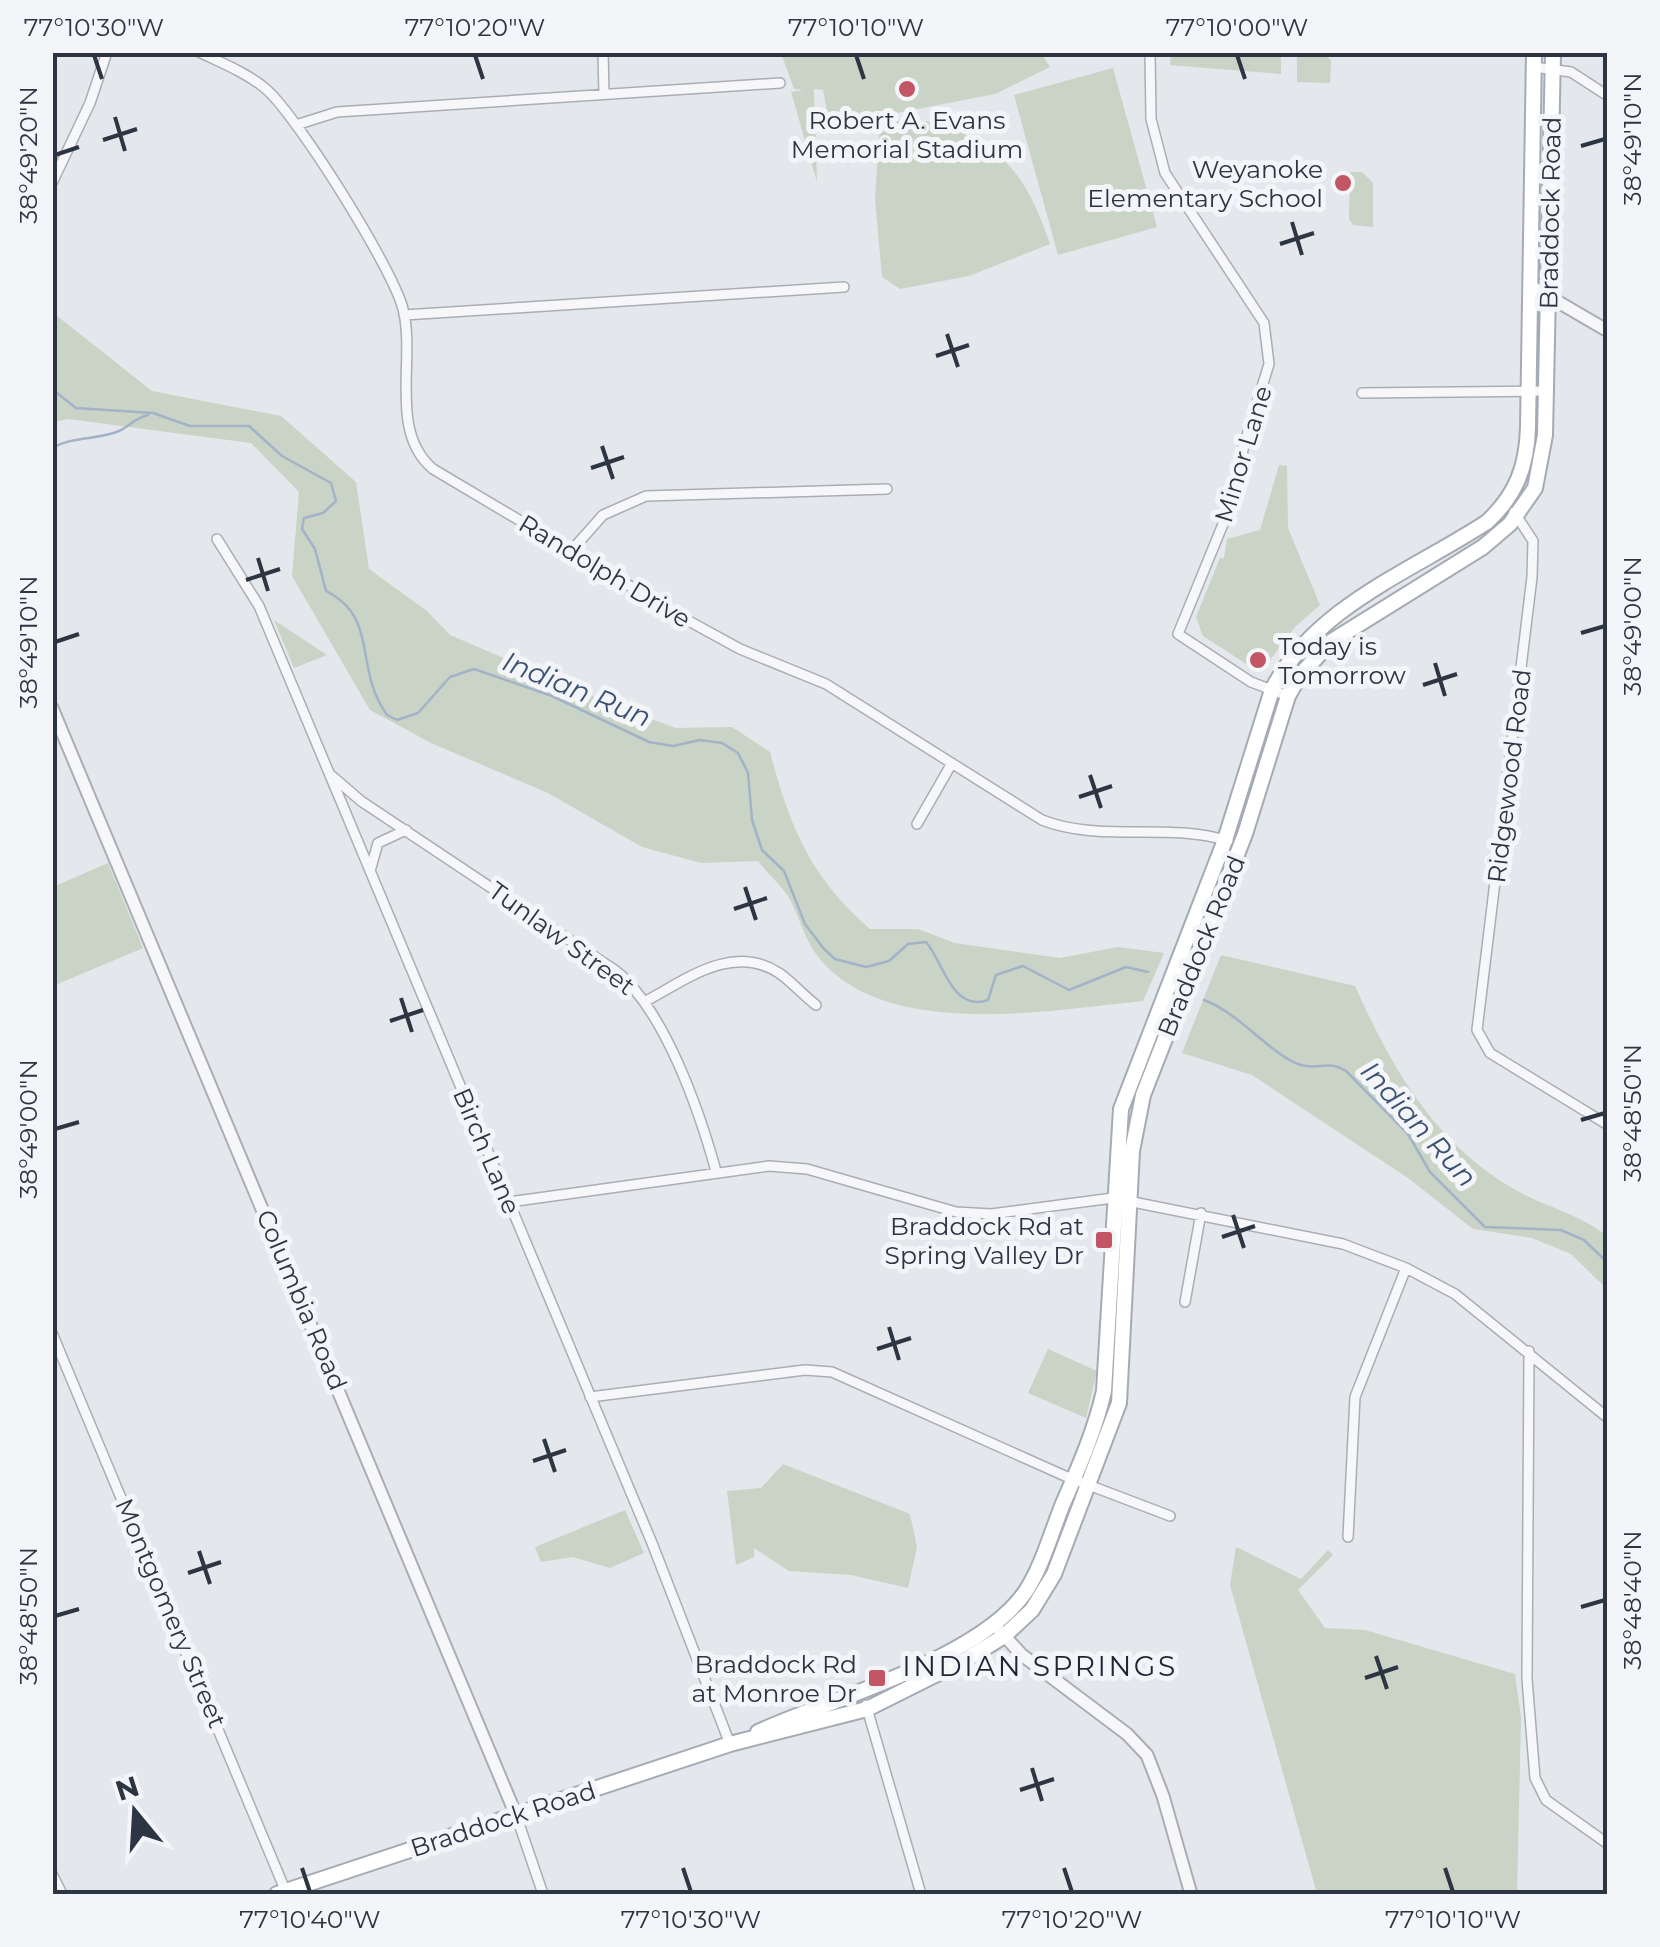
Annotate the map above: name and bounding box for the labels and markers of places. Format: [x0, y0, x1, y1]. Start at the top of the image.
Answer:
marker: Robert A. Evans Memorial Stadium [896, 78, 918, 100]
place label: Robert A. Evans Memorial Stadium [791, 105, 1023, 164]
place label: Weyanoke Elementary School [1087, 154, 1323, 213]
marker: Weyanoke Elementary School [1332, 172, 1354, 194]
place label: Today is Tomorrow [1278, 631, 1406, 690]
marker: Today is Tomorrow [1247, 649, 1269, 671]
place label: Braddock Rd at Spring Valley Dr [885, 1211, 1084, 1270]
marker: Braddock Rd at Spring Valley Dr [1093, 1229, 1115, 1251]
place label: Braddock Rd at Monroe Dr [691, 1649, 857, 1708]
marker: Braddock Rd at Monroe Dr [866, 1667, 888, 1689]

